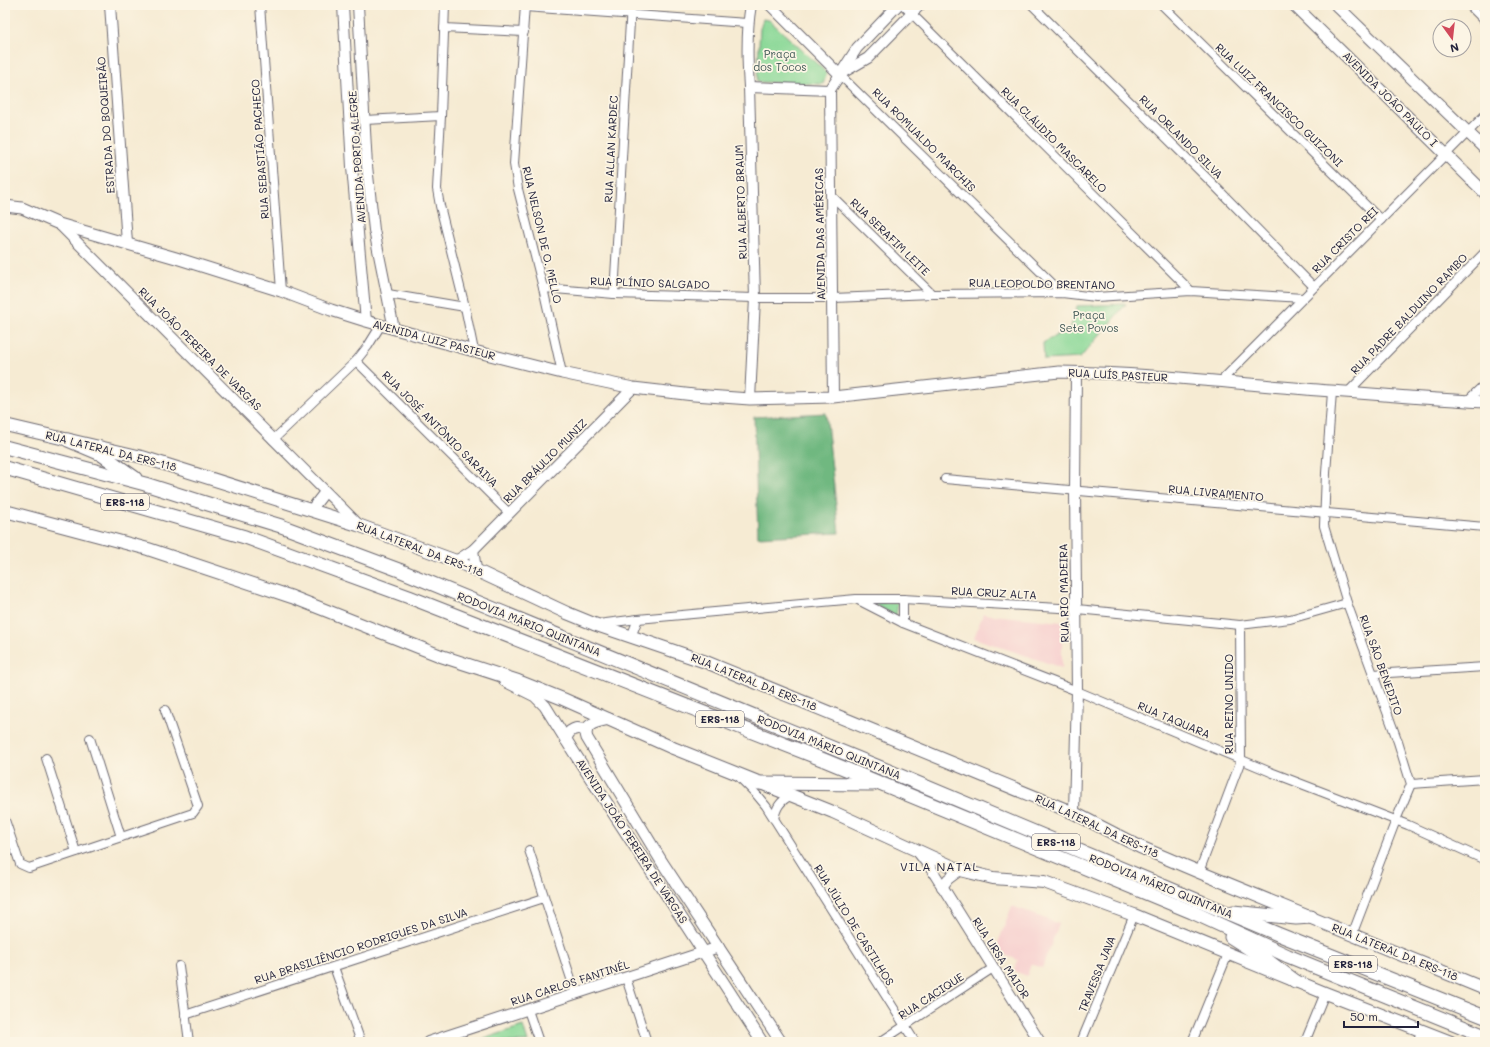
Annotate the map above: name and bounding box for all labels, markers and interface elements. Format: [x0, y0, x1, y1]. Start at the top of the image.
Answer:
north arrow [1432, 18, 1472, 58]
street label: RUA LUIZ FRANCISCO GUIZONI [1212, 40, 1346, 170]
text: N [1449, 40, 1461, 56]
park label: Praça dos Tocos [753, 46, 807, 74]
street label: AVENIDA JOÃO PAULO I [1340, 48, 1441, 150]
street label: ESTRADA DO BOQUEIRÃO [93, 56, 118, 194]
street label: RUA SEBASTIÃO PACHECO [247, 78, 272, 220]
street label: RUA CLÁUDIO MASCARELO [998, 83, 1111, 196]
street label: RUA ROMUALDO MARCHIS [869, 85, 979, 195]
street label: AVENIDA PORTO ALEGRE [344, 90, 369, 224]
street label: RUA ORLANDO SILVA [1136, 92, 1226, 182]
street label: RUA ALLAN KARDEC [600, 95, 621, 203]
street label: RUA ALBERTO BRAUM [731, 144, 750, 260]
street label: RUA NELSON DE O. MELLO [519, 165, 566, 305]
street label: AVENIDA DAS AMÉRICAS [811, 168, 828, 300]
street label: RUA SERAFIM LEITE [847, 195, 933, 279]
street label: RUA CRISTO REI [1308, 203, 1381, 276]
street label: RUA PADRE BALDUINO RAMBO [1347, 250, 1471, 377]
street label: RUA PLÍNIO SALGADO [590, 273, 710, 292]
street label: RUA LEOPOLDO BRENTANO [969, 275, 1116, 292]
street label: RUA JOÃO PEREIRA DE VARGAS [136, 284, 265, 413]
park label: Praça Sete Povos [1059, 307, 1119, 335]
street label: AVENIDA LUIZ PASTEUR [371, 316, 497, 363]
street label: RUA LUÍS PASTEUR [1068, 364, 1168, 385]
street label: RUA JOSÉ ANTÔNIO SARAIVA [379, 367, 502, 490]
street label: RUA BRÁULIO MUNIZ [499, 415, 590, 506]
street label: RUA LATERAL DA ERS-118 [44, 427, 179, 474]
street label: RUA LIVRAMENTO [1168, 481, 1265, 504]
road number: ERS-118 [101, 494, 149, 510]
street label: RUA LATERAL DA ERS-118 [355, 517, 486, 580]
street label: RUA RIO MADEIRA [1055, 543, 1072, 643]
street label: RUA CRUZ ALTA [951, 583, 1037, 602]
street label: RODOVIA MÁRIO QUINTANA [455, 588, 603, 659]
street label: RUA SÃO BENEDITO [1356, 613, 1407, 717]
street label: RUA LATERAL DA ERS-118 [689, 649, 820, 714]
street label: RUA REINO UNIDO [1221, 653, 1236, 754]
street label: RUA TAQUARA [1136, 698, 1213, 742]
road number: ERS-118 [696, 711, 744, 727]
street label: RODOVIA MÁRIO QUINTANA [755, 711, 903, 782]
street label: AVENIDA JOÃO PEREIRA DE VARGAS [573, 755, 691, 926]
street label: RUA LATERAL DA ERS-118 [1033, 792, 1161, 860]
road number: ERS-118 [1032, 834, 1080, 850]
street label: RODOVIA MÁRIO QUINTANA [1087, 850, 1235, 921]
district label: VILA NATAL [900, 858, 980, 874]
street label: RUA JÚLIO DE CASTILHOS [811, 861, 898, 988]
street label: RUA BRASILIÊNCIO RODRIGUES DA SILVA [252, 904, 469, 987]
street label: RUA URSA MAIOR [969, 914, 1033, 1001]
street label: RUA LATERAL DA ERS-118 [1330, 921, 1460, 983]
street label: TRAVESSA JAVA [1074, 933, 1119, 1014]
street label: RUA CARLOS FANTINÉL [509, 956, 631, 1009]
road number: ERS-118 [1329, 956, 1377, 972]
street label: RUA CACIQUE [895, 969, 966, 1022]
scale bar [1344, 1003, 1418, 1029]
text: 50 m [1350, 1008, 1378, 1024]

